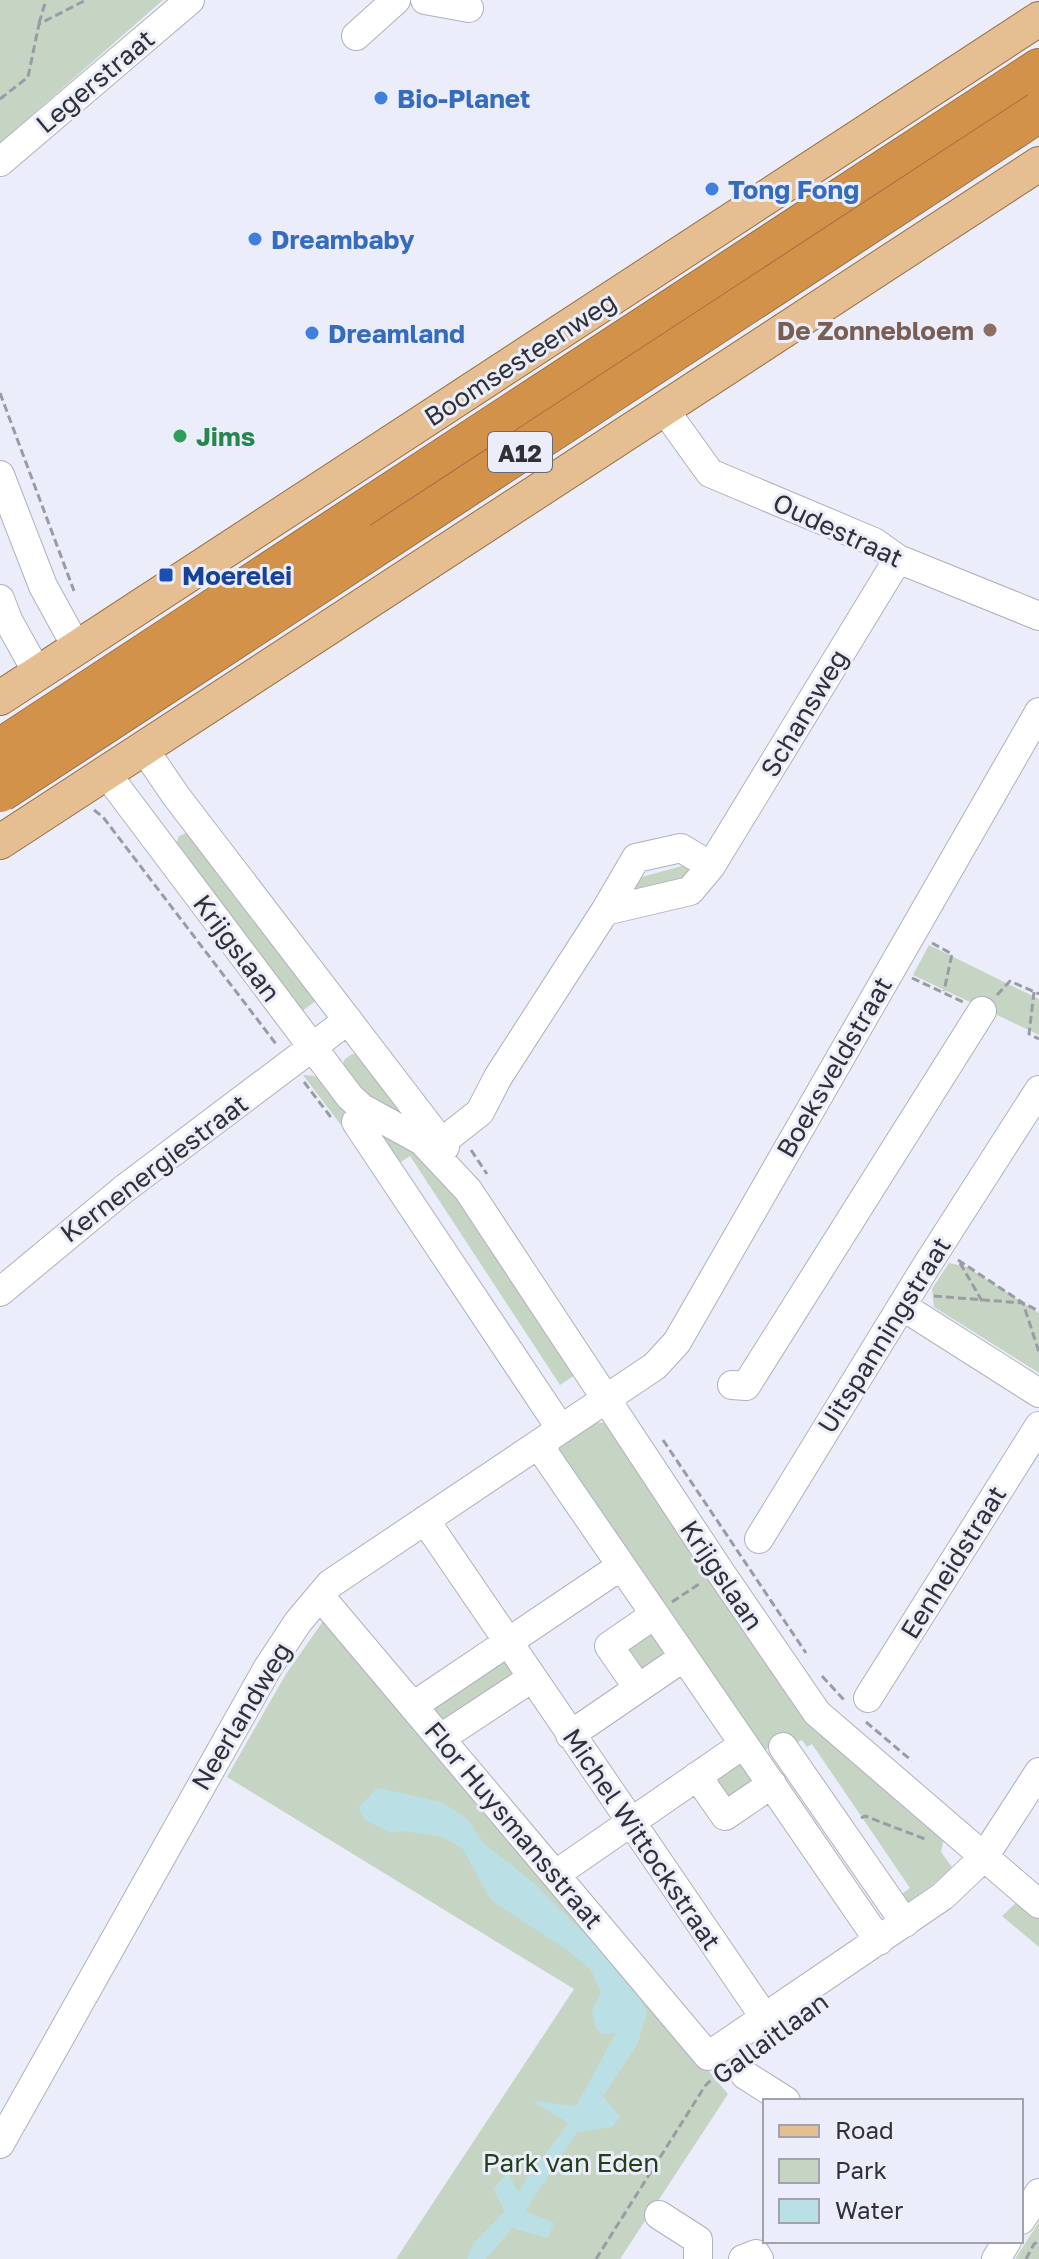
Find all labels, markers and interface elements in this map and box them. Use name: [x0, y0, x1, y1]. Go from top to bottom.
street label: Legerstraat: [30, 23, 160, 139]
place label: Bio-Planet: [397, 83, 530, 114]
marker: Bio-Planet: [372, 89, 390, 107]
place label: Tong Fong: [728, 174, 859, 205]
marker: Tong Fong: [703, 180, 721, 198]
place label: Dreambaby: [271, 224, 415, 255]
marker: Dreambaby: [246, 230, 264, 248]
street label: Boomsesteenweg: [418, 285, 622, 433]
place label: De Zonnebloem: [777, 315, 974, 346]
place label: Dreamland: [328, 318, 465, 349]
marker: De Zonnebloem: [981, 321, 999, 339]
marker: Dreamland: [303, 324, 321, 342]
place label: Jims: [196, 421, 255, 452]
marker: Jims: [171, 427, 189, 445]
road number: A12: [488, 432, 552, 472]
street label: Oudestraat: [768, 486, 908, 574]
place label: Moerelei: [182, 560, 292, 591]
marker: Moerelei: [157, 566, 175, 584]
street label: Schansweg: [754, 644, 854, 782]
street label: Krijgslaan: [187, 889, 287, 1007]
street label: Boeksveldstraat: [770, 971, 898, 1163]
street label: Kernenergiestraat: [54, 1088, 254, 1248]
street label: Uitspanningstraat: [811, 1231, 957, 1439]
street label: Eenheidstraat: [894, 1480, 1012, 1644]
street label: Krijgslaan: [674, 1514, 770, 1636]
street label: Neerlandweg: [185, 1636, 297, 1796]
street label: Flor Huysmansstraat: [418, 1715, 610, 1935]
street label: Michel Wittockstraat: [556, 1723, 728, 1955]
street label: Gallaitlaan: [706, 1986, 834, 2090]
legend: [763, 2099, 1023, 2243]
text: Road: [835, 2115, 894, 2144]
park label: Park van Eden: [483, 2147, 659, 2178]
text: Park: [835, 2155, 887, 2184]
text: Water: [835, 2195, 903, 2224]

